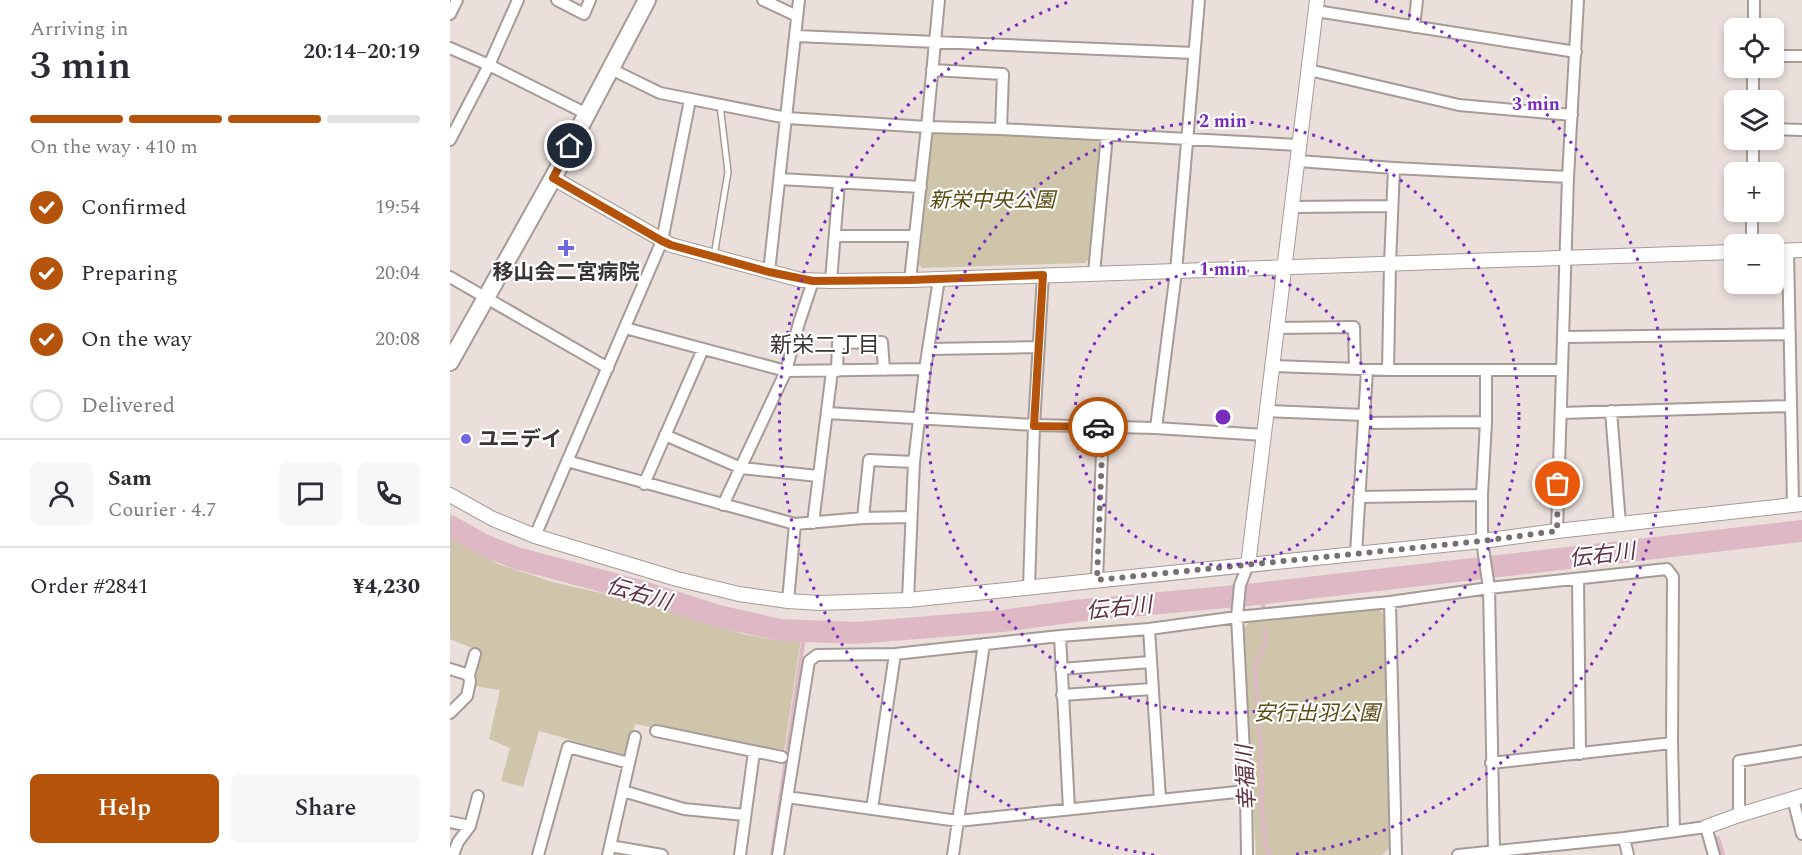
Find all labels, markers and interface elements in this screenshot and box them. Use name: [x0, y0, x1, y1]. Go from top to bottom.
text: Arriving in: [30, 14, 128, 44]
map controls: [1724, 18, 1784, 294]
button: locate: [1724, 18, 1784, 78]
text: 20:14–20:19: [303, 35, 420, 68]
text: 3 min: [30, 37, 131, 96]
button: layers: [1724, 90, 1784, 150]
text: 3 min: [1512, 91, 1560, 118]
text: 2 min: [1199, 108, 1247, 135]
pin: [544, 120, 595, 171]
icon: home: [553, 129, 586, 162]
text: On the way · 410 m: [30, 132, 198, 162]
button: +: [1724, 162, 1784, 222]
park label: 新栄中央公園: [929, 185, 1058, 217]
icon: check: [30, 191, 63, 224]
text: Confirmed: [81, 191, 187, 224]
text: 19:54: [375, 192, 420, 222]
button: −: [1724, 234, 1784, 294]
marker: 移山会二宮病院: [557, 239, 575, 257]
text: 1 min: [1199, 256, 1247, 283]
icon: check: [30, 257, 63, 290]
text: Preparing: [81, 257, 178, 290]
place label: 移山会二宮病院: [493, 257, 640, 289]
text: 20:04: [375, 258, 420, 288]
icon: check: [30, 323, 63, 356]
text: On the way: [81, 323, 192, 356]
text: 20:08: [375, 324, 420, 354]
district label: 新栄二丁目: [770, 329, 880, 362]
text: Delivered: [81, 389, 175, 422]
courier: [1068, 397, 1128, 457]
centre of rings: [1213, 407, 1233, 427]
icon: car: [1082, 411, 1115, 444]
place label: ユニデイ: [478, 424, 562, 456]
marker: ユニデイ: [459, 432, 473, 446]
pin: [1532, 458, 1583, 509]
button: person: [30, 462, 93, 525]
text: Sam: [108, 462, 152, 495]
button: chat: [279, 462, 342, 525]
button: phone: [357, 462, 420, 525]
icon: bag: [1541, 467, 1574, 500]
text: Courier · 4.7: [108, 495, 216, 525]
water label: 伝右川: [1567, 535, 1639, 576]
water label: 伝右川: [602, 569, 677, 620]
text: Order #2841: [30, 570, 149, 603]
text: ¥4,230: [352, 570, 420, 603]
water label: 伝右川: [1085, 588, 1156, 628]
park label: 安行出羽公園: [1254, 698, 1383, 730]
water label: 幸福川: [1228, 742, 1265, 812]
button: Help: [30, 774, 219, 843]
button: Share: [231, 774, 420, 843]

